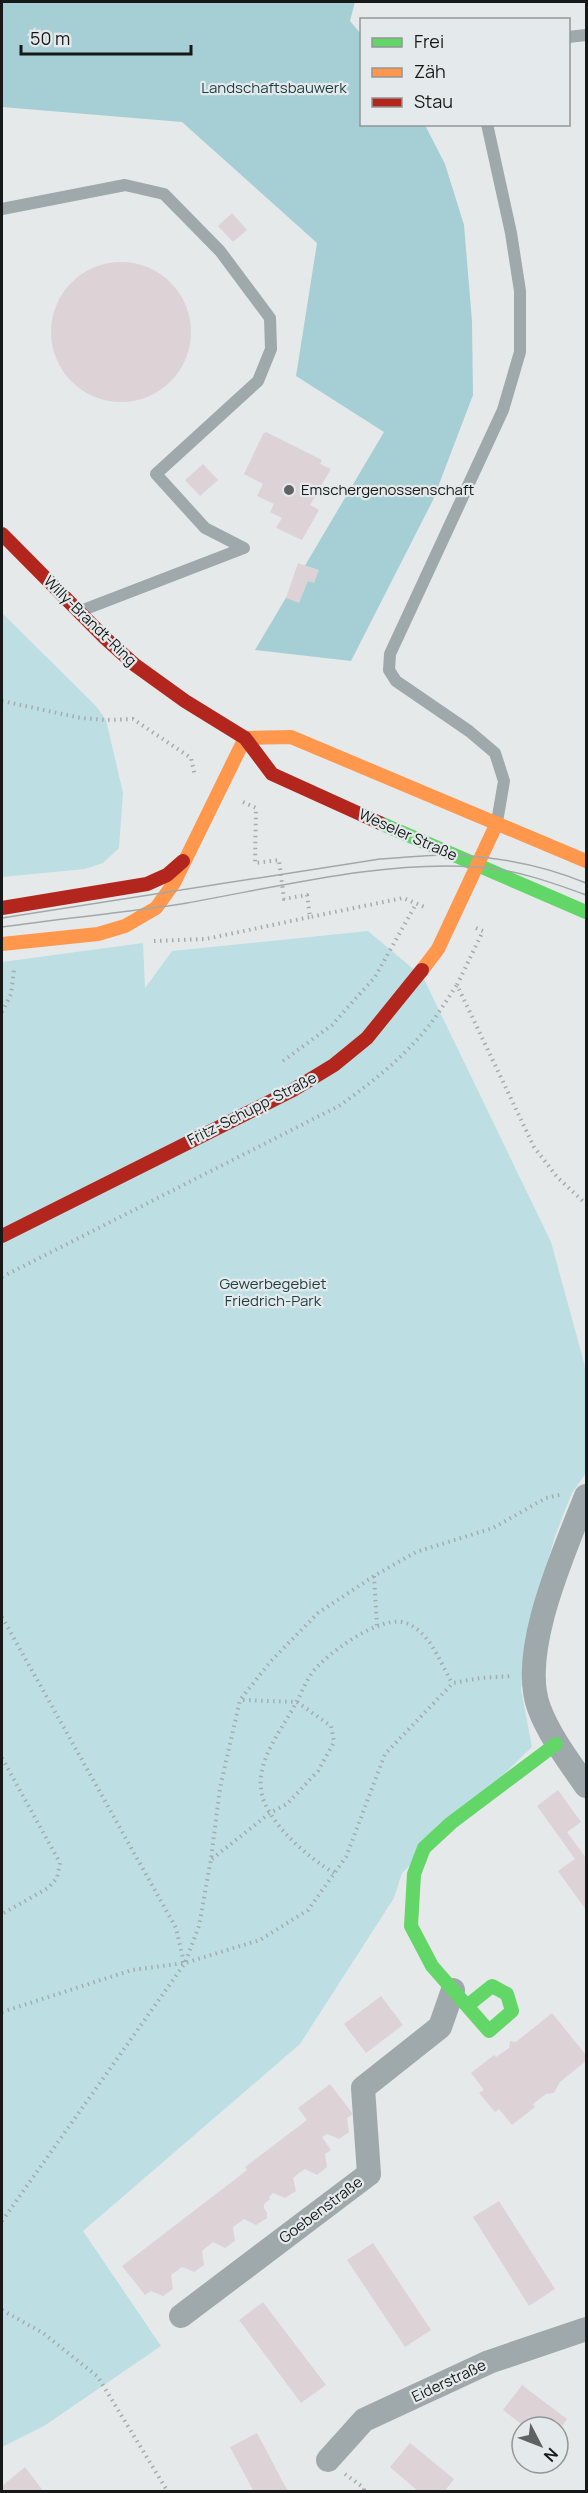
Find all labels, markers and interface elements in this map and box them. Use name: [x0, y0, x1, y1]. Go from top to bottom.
scale bar: [21, 18, 190, 56]
legend: [360, 18, 570, 126]
text: 50 m: [30, 26, 70, 50]
text: Frei: [414, 29, 444, 53]
text: Zäh: [414, 59, 446, 83]
park label: Landschaftsbauwerk: [201, 77, 347, 98]
text: Stau: [414, 89, 453, 113]
place label: Emschergenossenschaft: [301, 479, 474, 500]
marker: Emschergenossenschaft: [282, 483, 296, 497]
street label: Willy-Brandt-Ring: [39, 571, 141, 671]
street label: Weseler Straße: [356, 803, 461, 866]
street label: Fritz-Schupp-Straße: [183, 1067, 320, 1150]
park label: Gewerbegebiet Friedrich-Park: [220, 1273, 326, 1311]
street label: Goebenstraße: [275, 2171, 367, 2248]
street label: Eiderstraße: [408, 2354, 490, 2407]
north arrow: [510, 2415, 570, 2475]
text: N: [539, 2443, 563, 2467]

